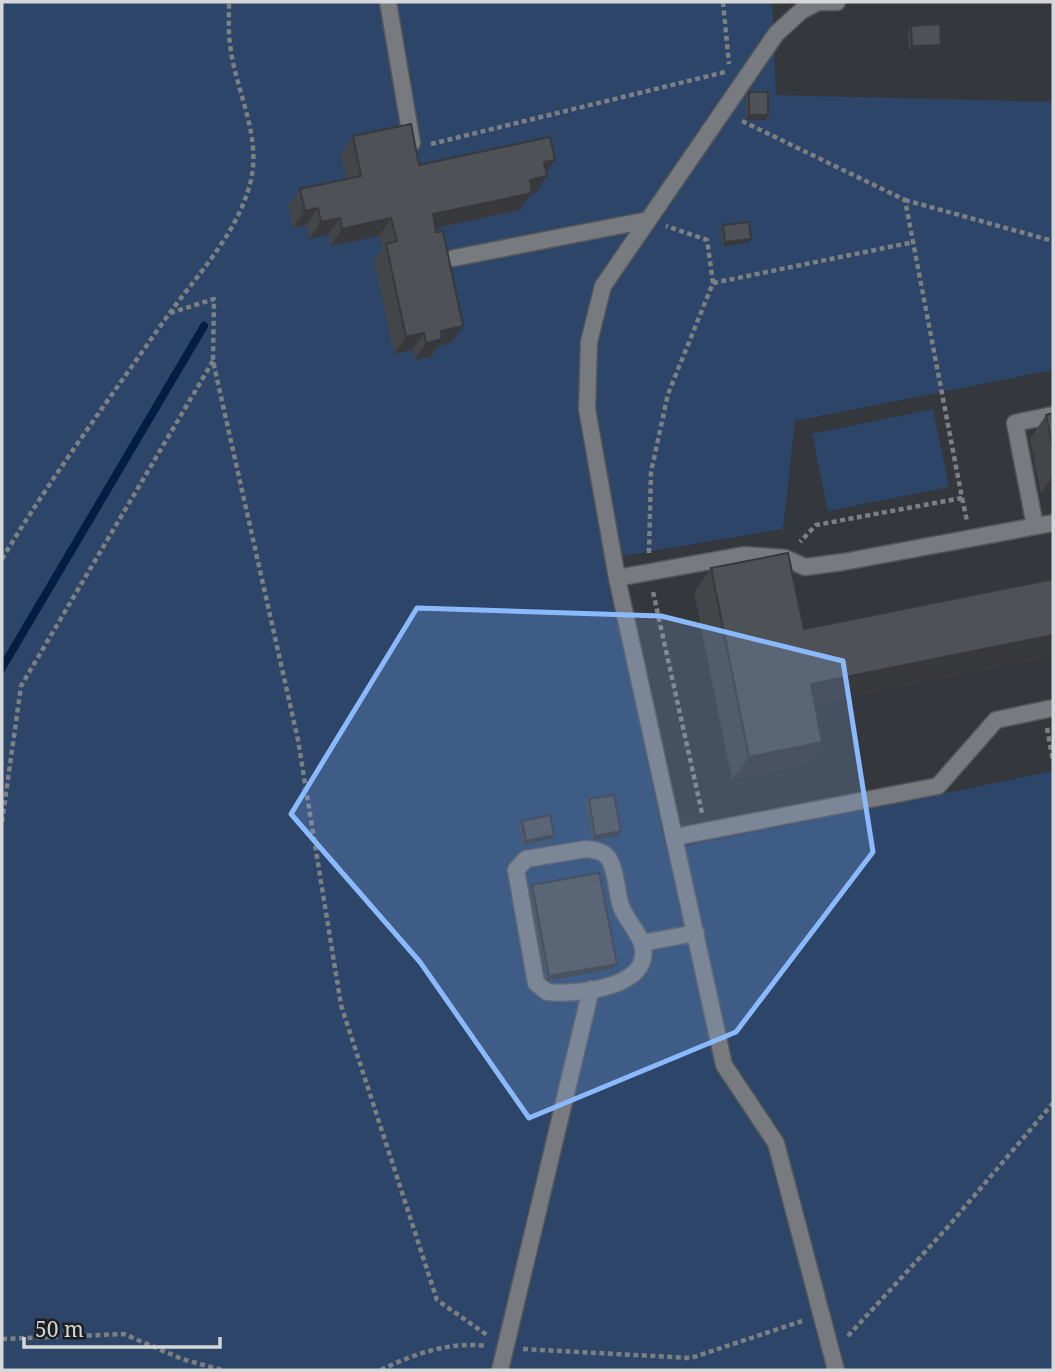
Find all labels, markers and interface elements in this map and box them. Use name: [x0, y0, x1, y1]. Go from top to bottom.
scale bar: [24, 1306, 220, 1350]
text: 50 m: [35, 1315, 84, 1343]

